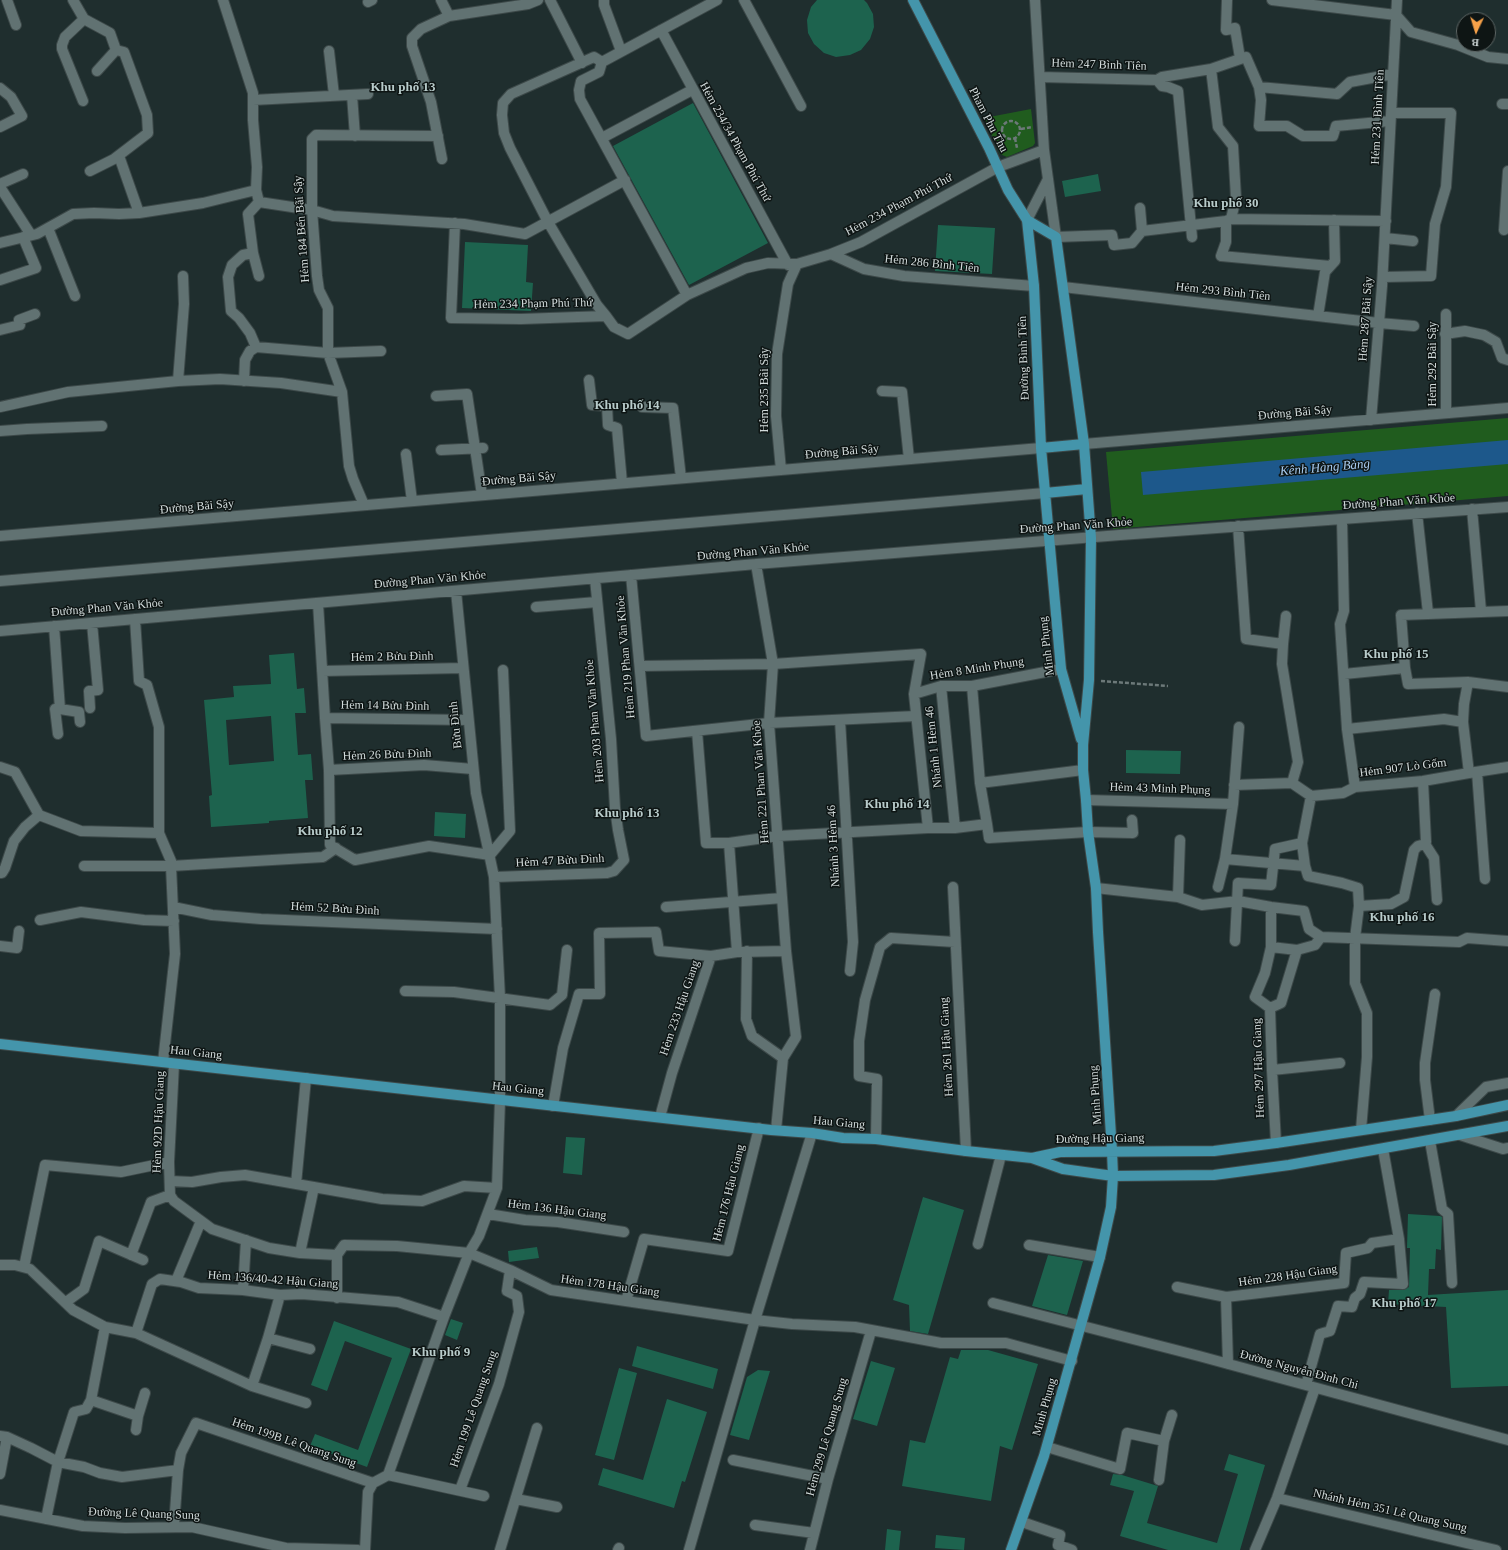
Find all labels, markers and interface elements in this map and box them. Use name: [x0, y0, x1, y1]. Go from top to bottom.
north arrow: [1456, 12, 1496, 52]
text: B: [1471, 37, 1479, 49]
street label: Hẻm 247 Bình Tiên: [1051, 56, 1147, 74]
street label: Hẻm 231 Bình Tiên: [1368, 69, 1388, 165]
district label: Khu phố 13: [370, 80, 436, 96]
street label: Hẻm 234/34 Phạm Phú Thứ: [696, 80, 774, 204]
street label: Pham Phu Thu: [965, 85, 1011, 155]
street label: Hẻm 234 Phạm Phú Thứ: [843, 171, 955, 239]
street label: Hẻm 184 Bến Bãi Sậy: [291, 175, 313, 283]
district label: Khu phố 30: [1193, 196, 1259, 212]
street label: Hẻm 286 Bình Tiên: [884, 252, 980, 276]
street label: Hẻm 287 Bãi Sậy: [1356, 276, 1376, 362]
street label: Hẻm 293 Bình Tiên: [1175, 280, 1271, 304]
street label: Hẻm 234 Phạm Phú Thứ: [473, 296, 593, 312]
street label: Đường Bình Tiên: [1015, 316, 1033, 400]
street label: Hẻm 292 Bãi Sậy: [1426, 322, 1440, 406]
street label: Hẻm 235 Bãi Sậy: [758, 348, 772, 432]
district label: Khu phố 14: [594, 398, 660, 414]
street label: Đường Bãi Sậy: [1257, 403, 1333, 423]
street label: Đường Bãi Sậy: [804, 442, 880, 462]
water label: Kênh Hàng Bàng: [1279, 456, 1371, 480]
street label: Đường Bãi Sậy: [481, 469, 557, 489]
street label: Đường Phan Văn Khỏe: [1342, 491, 1456, 513]
street label: Đường Bãi Sậy: [159, 497, 235, 517]
street label: Đường Phan Văn Khỏe: [1019, 515, 1133, 537]
street label: Đường Phan Văn Khỏe: [696, 540, 810, 564]
street label: Đường Phan Văn Khỏe: [373, 568, 487, 592]
street label: Hẻm 219 Phan Văn Khỏe: [613, 595, 639, 719]
street label: Đường Phan Văn Khỏe: [50, 596, 164, 620]
street label: Minh Phụng: [1036, 616, 1058, 676]
district label: Khu phố 15: [1363, 647, 1429, 663]
street label: Hẻm 2 Bửu Đình: [350, 649, 434, 665]
street label: Hẻm 8 Minh Phụng: [929, 654, 1025, 684]
street label: Hẻm 203 Phan Văn Khỏe: [582, 659, 608, 783]
street label: Hẻm 14 Bửu Đình: [340, 698, 430, 714]
street label: Bửu Đình: [446, 701, 466, 749]
street label: Nhánh 1 Hẻm 46: [923, 705, 945, 789]
street label: Hẻm 221 Phan Văn Khỏe: [750, 720, 772, 844]
street label: Hẻm 26 Bửu Đình: [342, 746, 432, 764]
street label: Hẻm 907 Lò Gốm: [1359, 756, 1447, 780]
street label: Hẻm 43 Minh Phụng: [1109, 780, 1211, 798]
district label: Khu phố 14: [864, 797, 930, 813]
street label: Nhánh 3 Hẻm 46: [825, 805, 843, 887]
district label: Khu phố 13: [594, 806, 660, 822]
district label: Khu phố 12: [297, 824, 363, 840]
street label: Hẻm 47 Bửu Đình: [515, 851, 605, 871]
street label: Hẻm 52 Bửu Đình: [290, 899, 380, 919]
district label: Khu phố 16: [1369, 910, 1435, 926]
street label: Hẻm 233 Hậu Giang: [657, 959, 703, 1057]
street label: Hẻm 261 Hậu Giang: [937, 997, 957, 1097]
street label: Hẻm 297 Hậu Giang: [1250, 1018, 1268, 1118]
street label: Hau Giang: [169, 1043, 223, 1063]
street label: Minh Phụng: [1087, 1065, 1105, 1125]
street label: Hẻm 92D Hậu Giang: [150, 1071, 168, 1173]
street label: Hau Giang: [491, 1079, 545, 1099]
street label: Hau Giang: [812, 1114, 866, 1132]
street label: Đường Hậu Giang: [1055, 1131, 1145, 1147]
street label: Hẻm 176 Hậu Giang: [710, 1143, 748, 1243]
street label: Hẻm 136 Hậu Giang: [507, 1197, 607, 1223]
street label: Hẻm 228 Hậu Giang: [1238, 1262, 1338, 1290]
street label: Hẻm 136/40-42 Hậu Giang: [207, 1268, 339, 1292]
street label: Hẻm 178 Hậu Giang: [560, 1272, 660, 1300]
district label: Khu phố 17: [1371, 1296, 1437, 1312]
district label: Khu phố 9: [412, 1345, 470, 1361]
street label: Đường Nguyễn Đình Chi: [1238, 1347, 1360, 1393]
street label: Hẻm 199 Lê Quang Sung: [447, 1349, 501, 1469]
street label: Hẻm 299 Lê Quang Sung: [803, 1376, 851, 1498]
street label: Minh Phụng: [1030, 1376, 1060, 1438]
street label: Hẻm 199B Lê Quang Sung: [230, 1415, 358, 1471]
street label: Nhánh Hẻm 351 Lê Quang Sung: [1312, 1486, 1468, 1536]
street label: Đường Lê Quang Sung: [88, 1505, 200, 1523]

